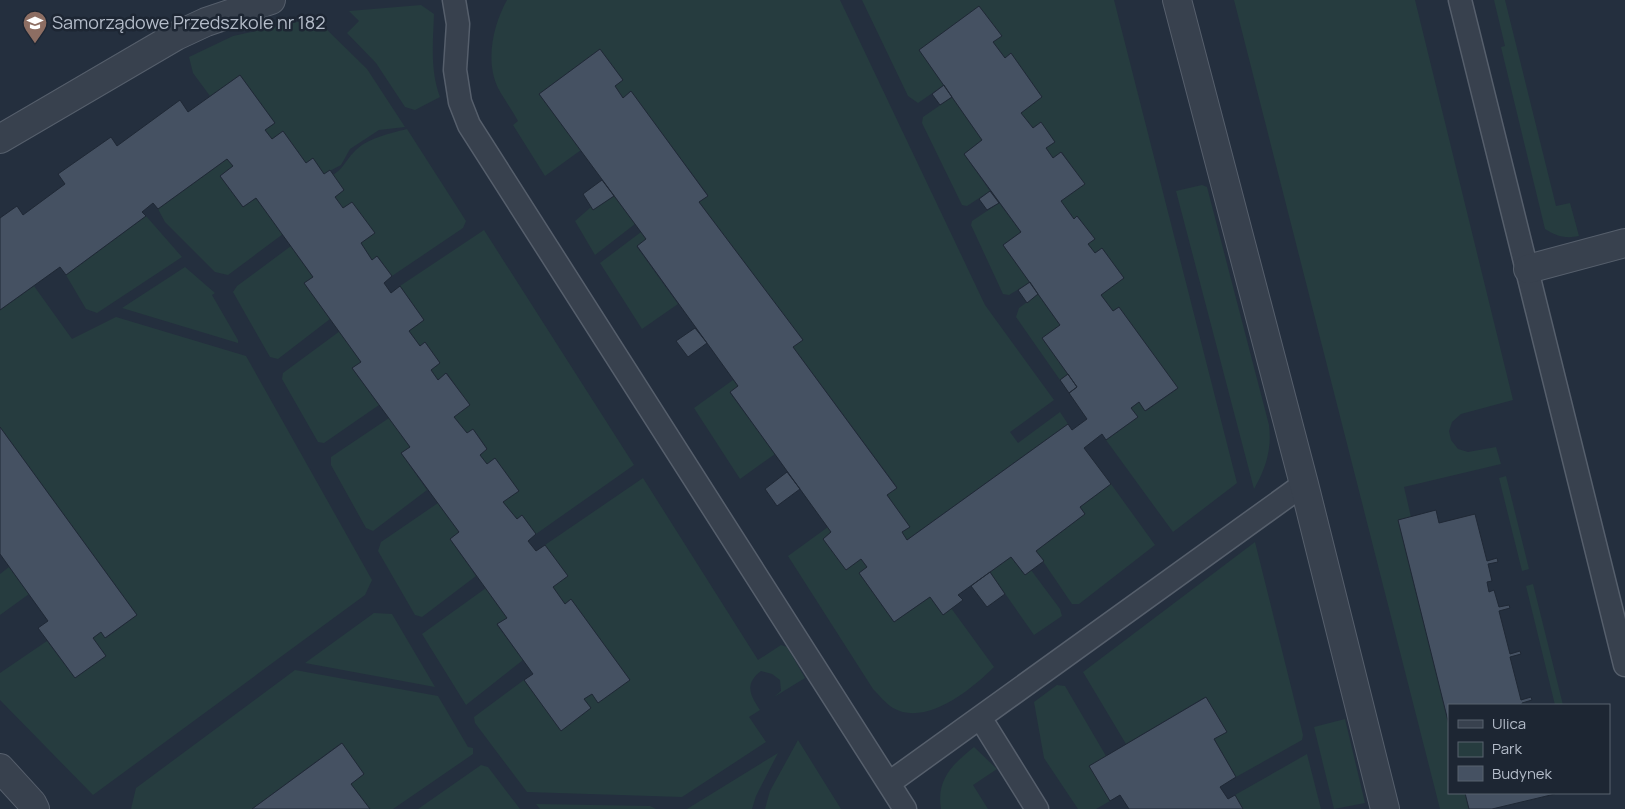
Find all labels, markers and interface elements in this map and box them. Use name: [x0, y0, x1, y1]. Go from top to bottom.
school or university icon: Samorządowe Przedszkole nr 182: [22, 10, 48, 44]
place label: Samorządowe Przedszkole nr 182: [52, 10, 326, 34]
legend: [1448, 704, 1610, 794]
text: Ulica: [1492, 713, 1526, 734]
text: Park: [1492, 738, 1522, 759]
text: Budynek: [1492, 763, 1553, 784]

